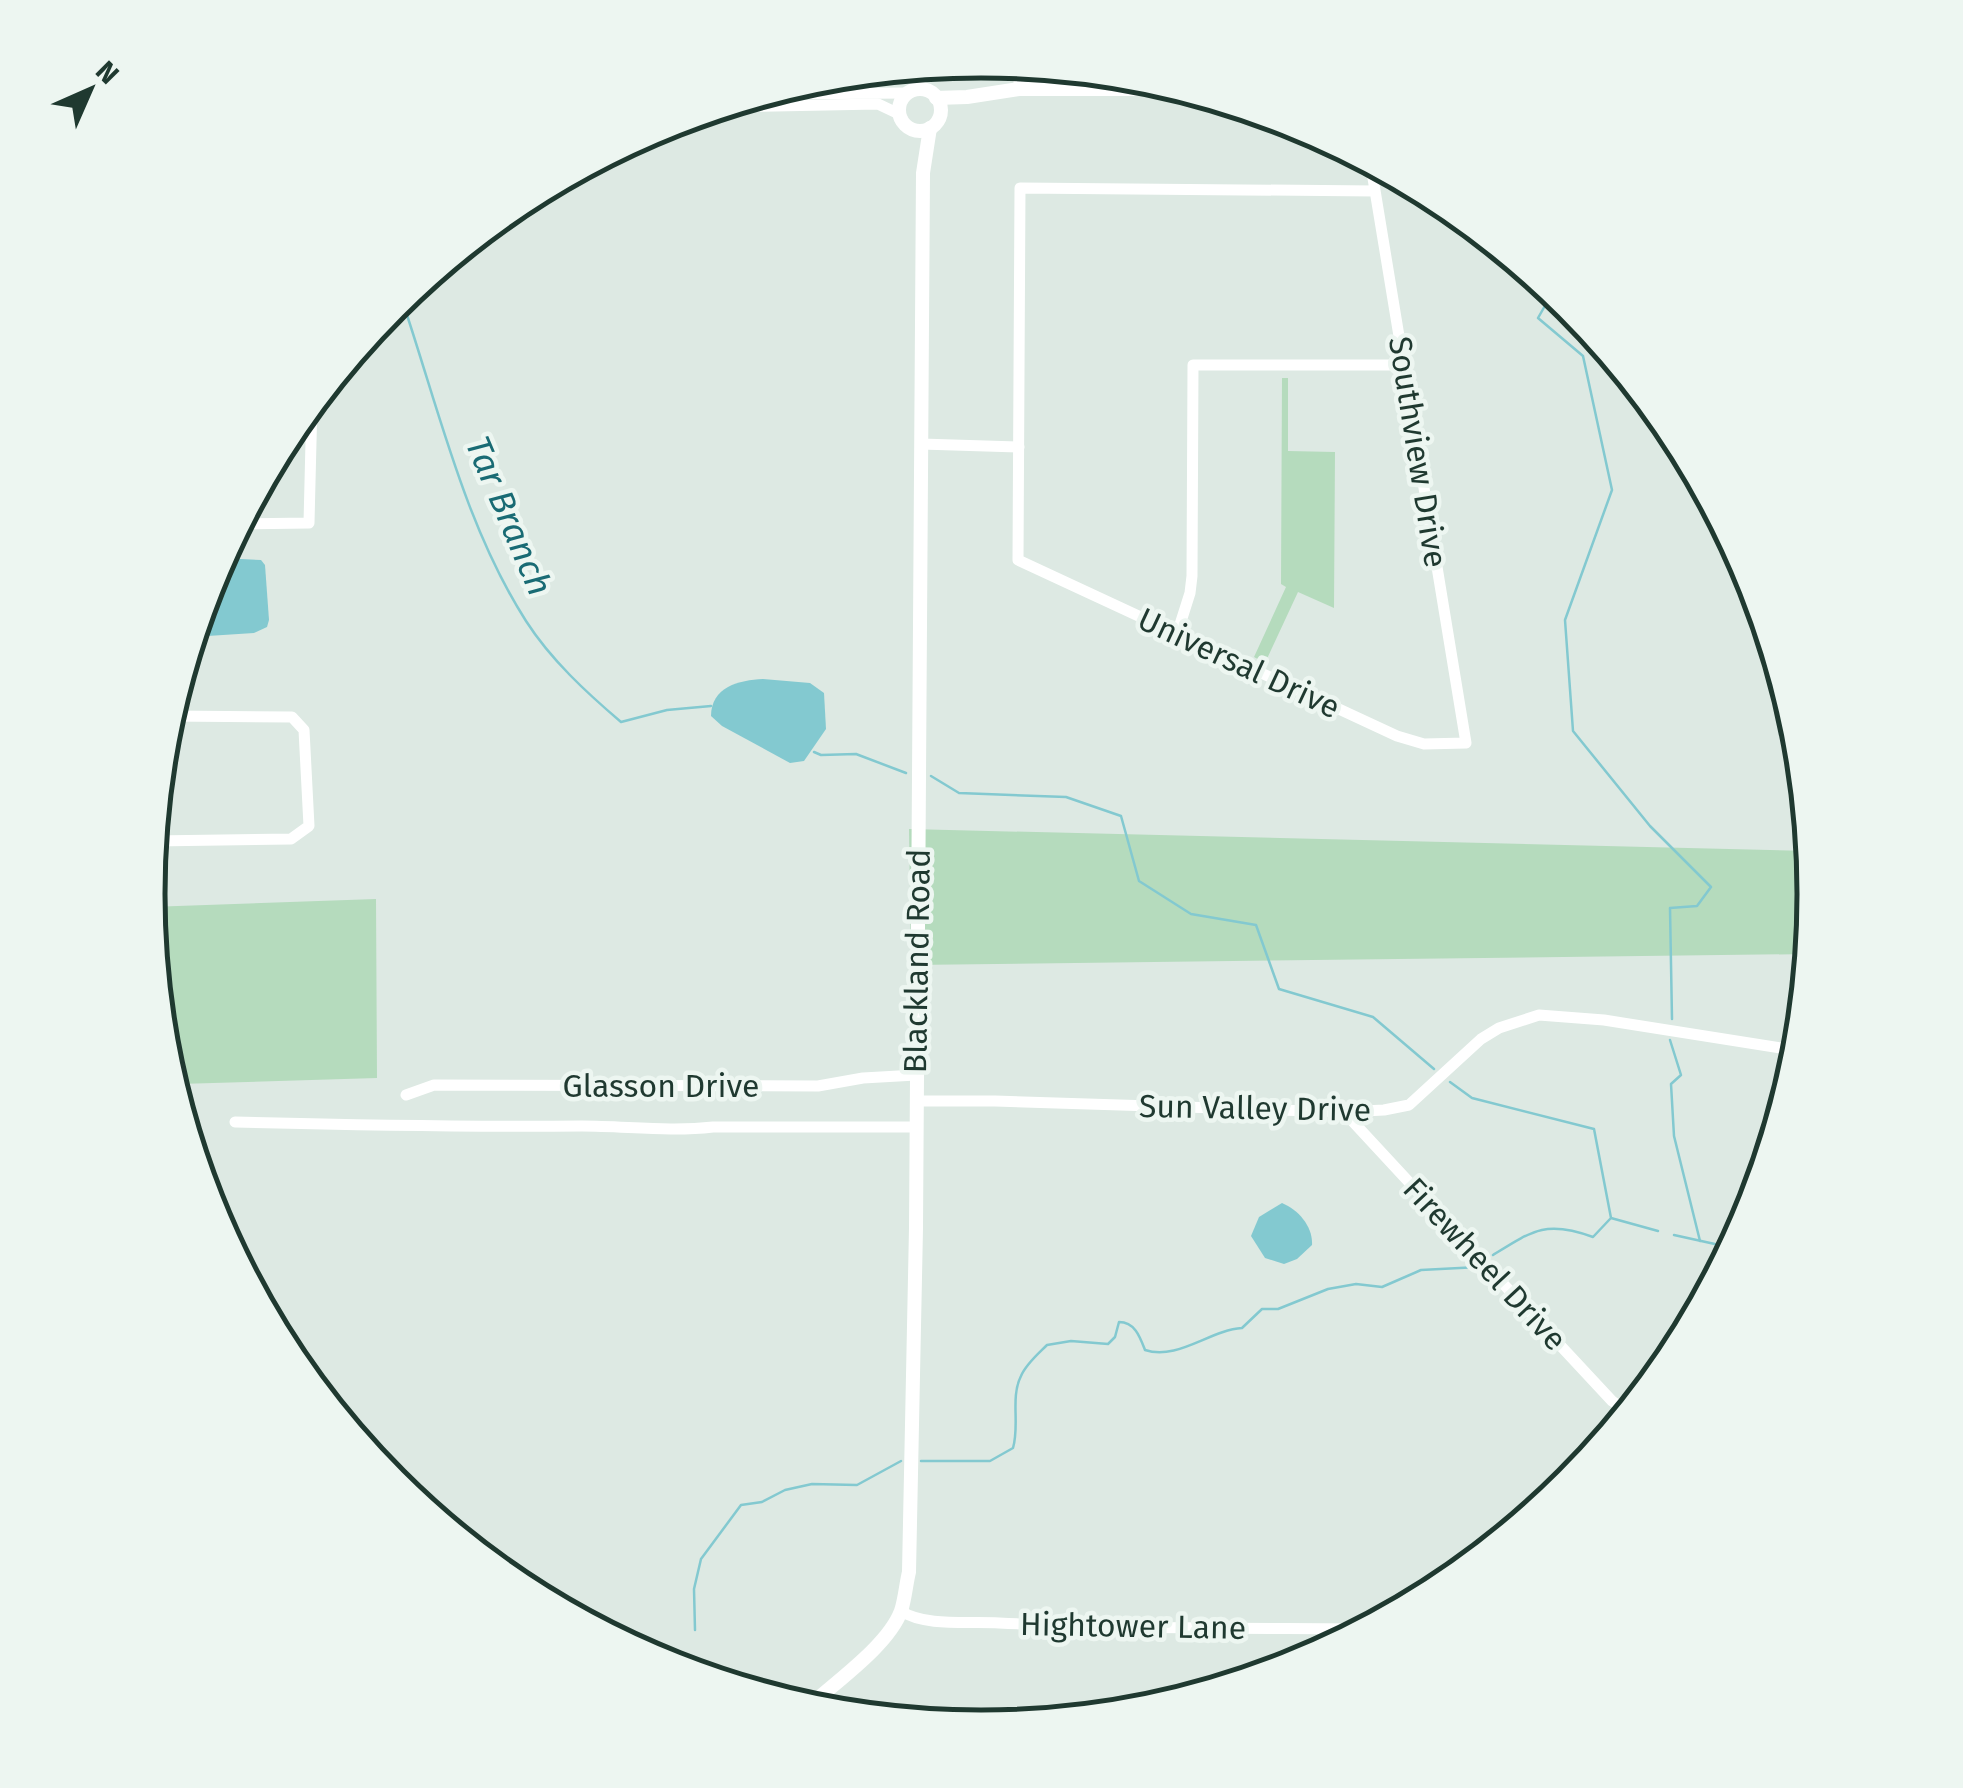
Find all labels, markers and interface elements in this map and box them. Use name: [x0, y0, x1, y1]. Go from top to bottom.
north arrow: [40, 40, 140, 140]
text: N: [89, 54, 126, 91]
street label: Southview Drive: [1381, 334, 1455, 570]
water label: Tar Branch: [457, 430, 561, 602]
street label: Universal Drive: [1132, 600, 1346, 726]
street label: Blackland Road: [896, 848, 938, 1074]
street label: Glasson Drive: [562, 1067, 760, 1105]
street label: Sun Valley Drive: [1139, 1087, 1371, 1129]
street label: Firewheel Drive: [1395, 1170, 1575, 1358]
street label: Hightower Lane: [1019, 1605, 1247, 1647]

